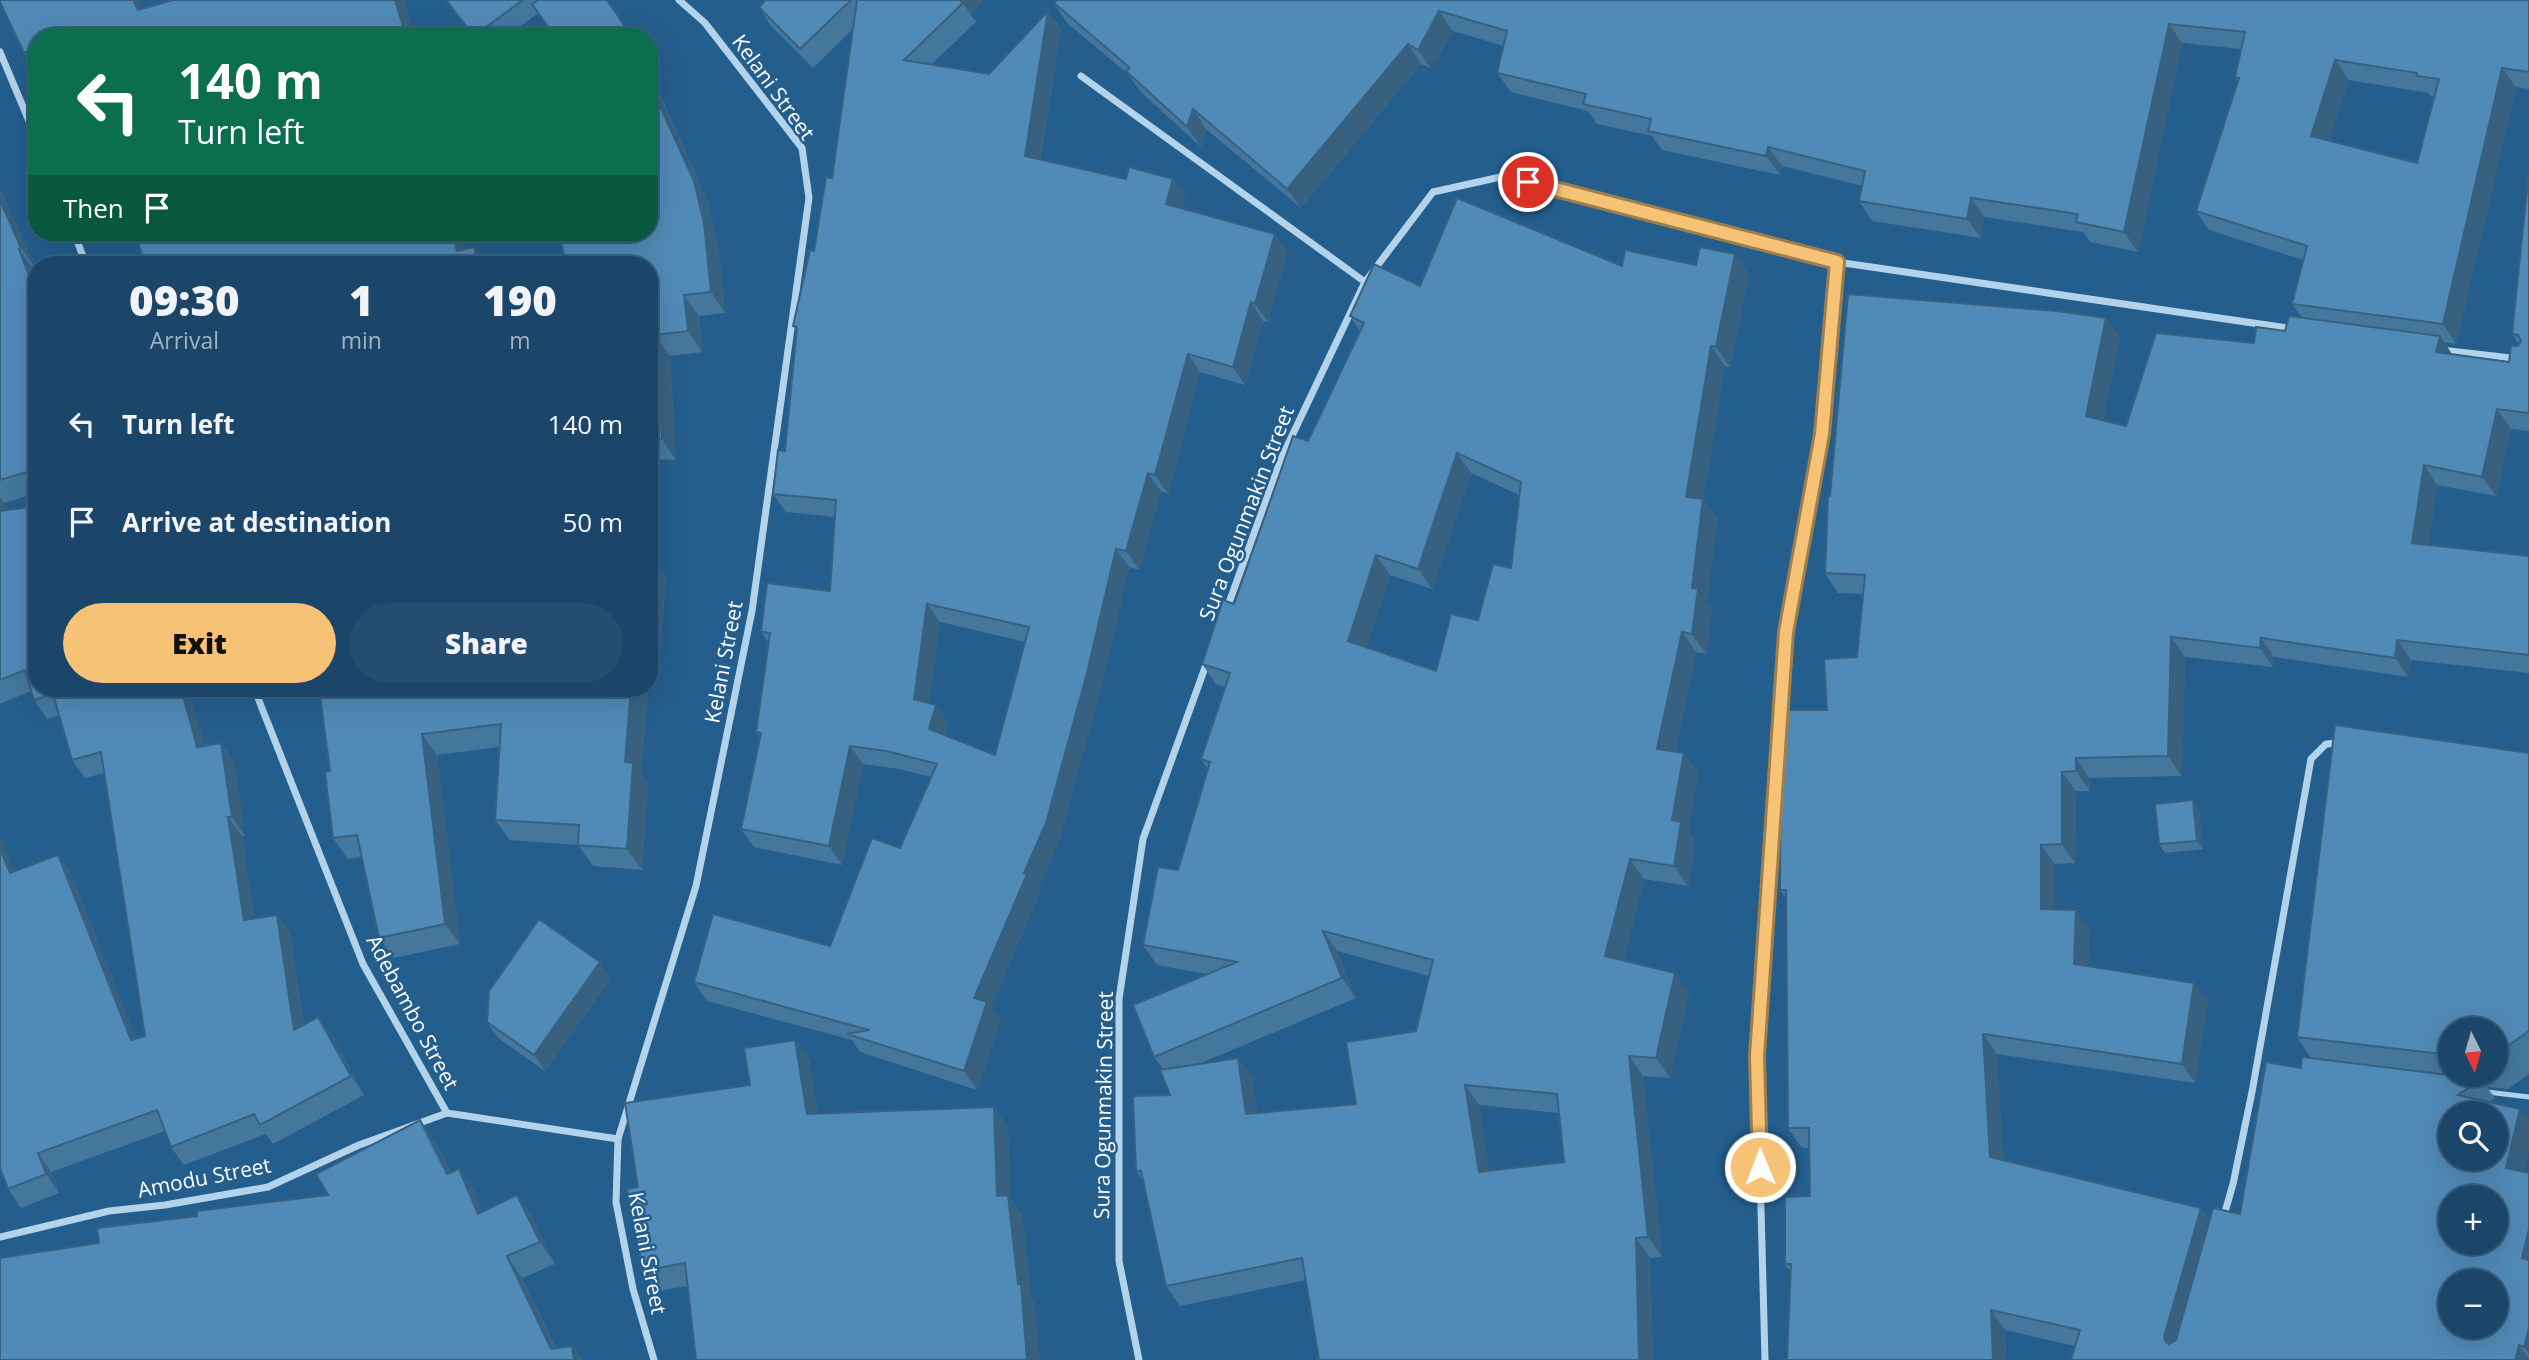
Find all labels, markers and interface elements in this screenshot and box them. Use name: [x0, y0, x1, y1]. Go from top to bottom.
street label: Kelani Street: [726, 29, 822, 145]
text: 140 m: [178, 47, 323, 113]
icon: left: [63, 56, 154, 147]
text: Turn left: [178, 110, 304, 153]
pin: [1498, 152, 1558, 212]
icon: arrive: [1509, 163, 1547, 201]
icon: arrive: [138, 189, 176, 227]
text: Then: [63, 190, 124, 226]
text: 09:30: [129, 271, 240, 328]
text: 1: [349, 271, 374, 328]
text: 190: [483, 271, 557, 328]
text: Arrival: [150, 324, 219, 356]
text: min: [341, 324, 382, 356]
text: m: [509, 324, 531, 356]
street label: Sura Ogunmakin Street: [1192, 402, 1300, 624]
icon: left: [63, 405, 101, 443]
text: Turn left: [122, 406, 234, 442]
text: 140 m: [548, 406, 623, 442]
icon: arrive: [63, 503, 101, 541]
text: Arrive at destination: [122, 504, 391, 540]
text: 50 m: [562, 504, 623, 540]
street label: Kelani Street: [697, 599, 749, 725]
button: Exit: [63, 603, 336, 683]
button: Share: [350, 603, 623, 683]
street label: Adebambo Street: [360, 930, 466, 1094]
street label: Sura Ogunmakin Street: [1087, 991, 1119, 1219]
north arrow: [2438, 1017, 2508, 1087]
map controls: [2438, 1017, 2508, 1339]
button: search: [2438, 1101, 2508, 1171]
position arrow: [1723, 1130, 1797, 1204]
street label: Amodu Street: [135, 1150, 273, 1204]
button: +: [2438, 1185, 2508, 1255]
street label: Kelani Street: [622, 1190, 674, 1316]
button: −: [2438, 1269, 2508, 1339]

